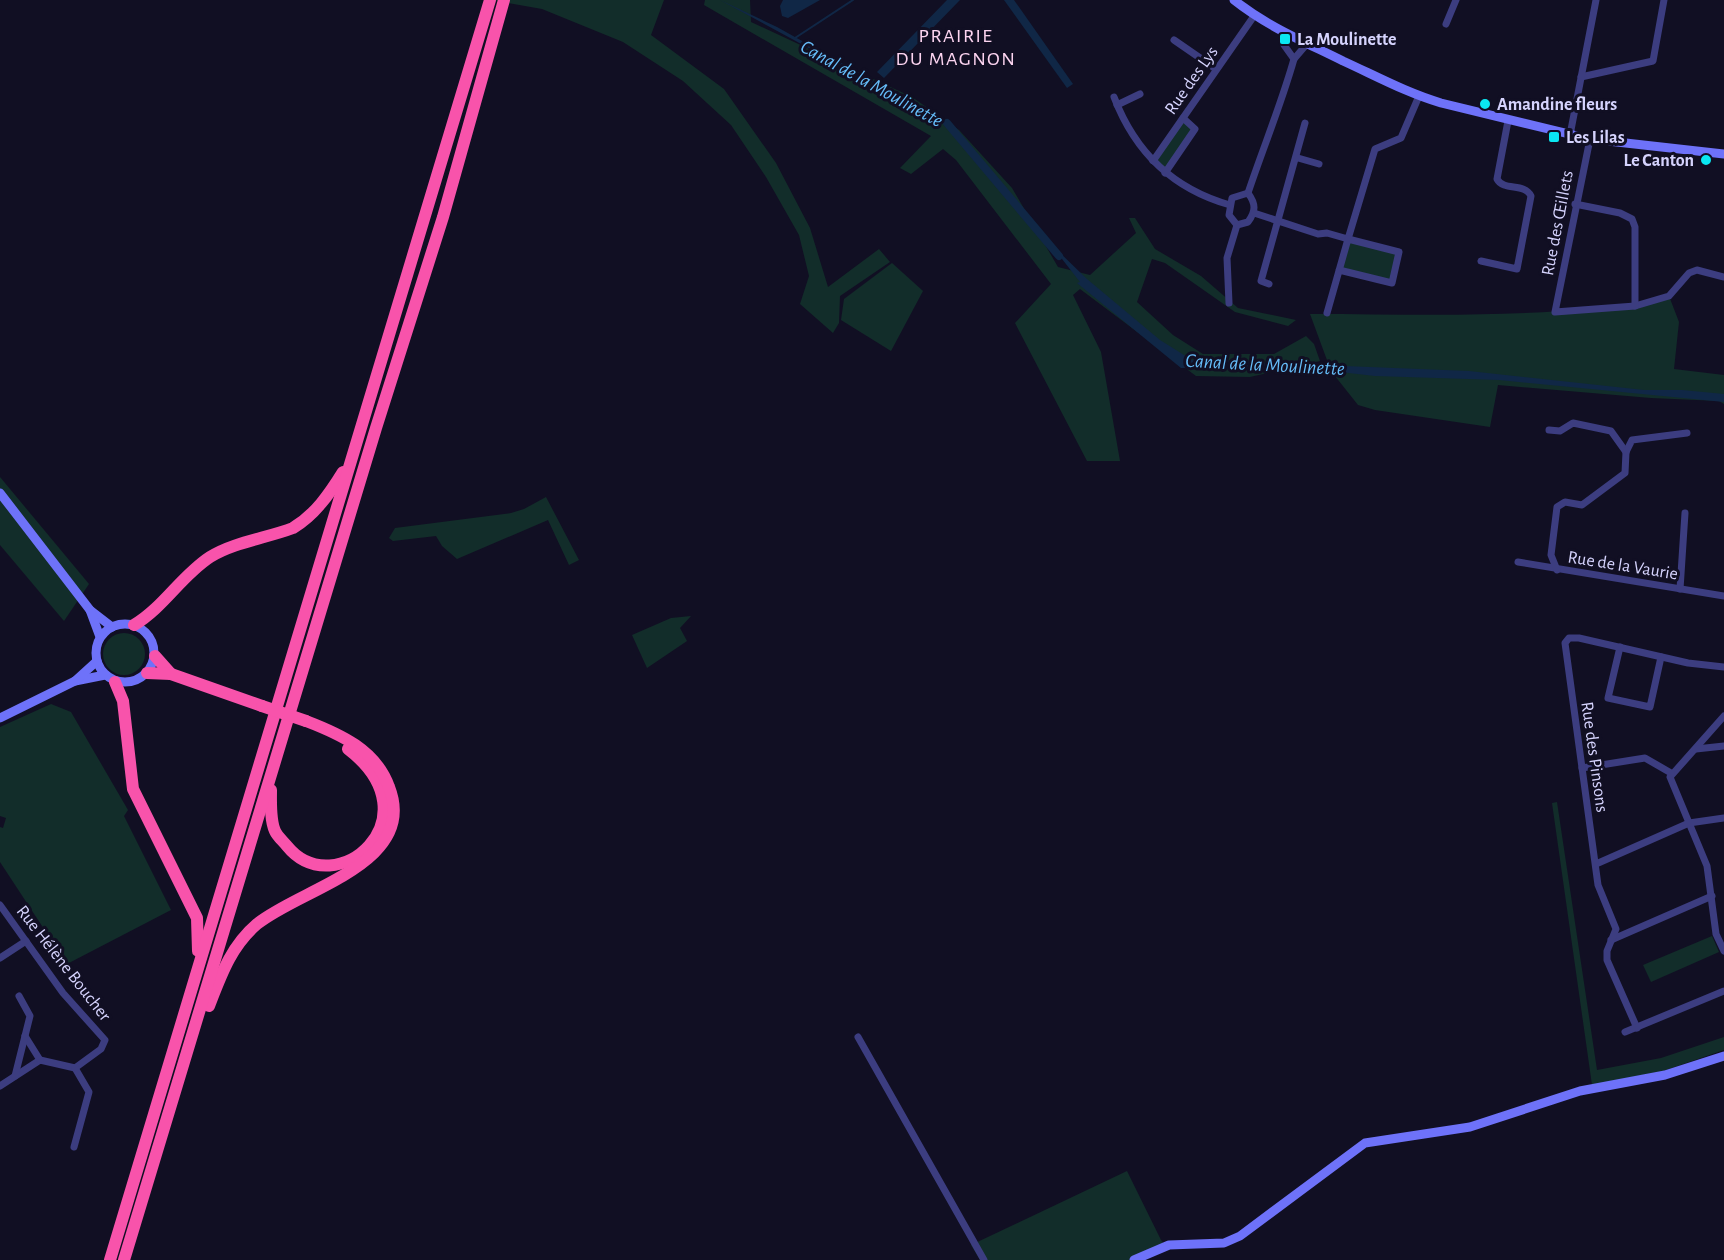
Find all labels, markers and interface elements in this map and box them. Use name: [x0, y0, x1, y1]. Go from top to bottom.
district label: PRAIRIE DU MAGNON: [896, 26, 1016, 69]
place label: La Moulinette: [1297, 31, 1397, 49]
marker: La Moulinette: [1278, 32, 1292, 46]
water label: Canal de la Moulinette: [797, 36, 946, 131]
street label: Rue des Lys: [1162, 43, 1222, 118]
place label: Amandine fleurs: [1497, 96, 1617, 114]
marker: Amandine fleurs: [1478, 97, 1492, 111]
place label: Les Lilas: [1566, 129, 1625, 147]
marker: Les Lilas: [1547, 130, 1561, 144]
place label: Le Canton: [1623, 152, 1694, 170]
marker: Le Canton: [1699, 153, 1713, 167]
street label: Rue des Œillets: [1539, 169, 1577, 277]
water label: Canal de la Moulinette: [1185, 351, 1345, 379]
street label: Rue de la Vaurie: [1566, 548, 1679, 584]
street label: Rue des Pinsons: [1577, 701, 1611, 814]
street label: Rue Hélène Boucher: [13, 902, 114, 1025]

